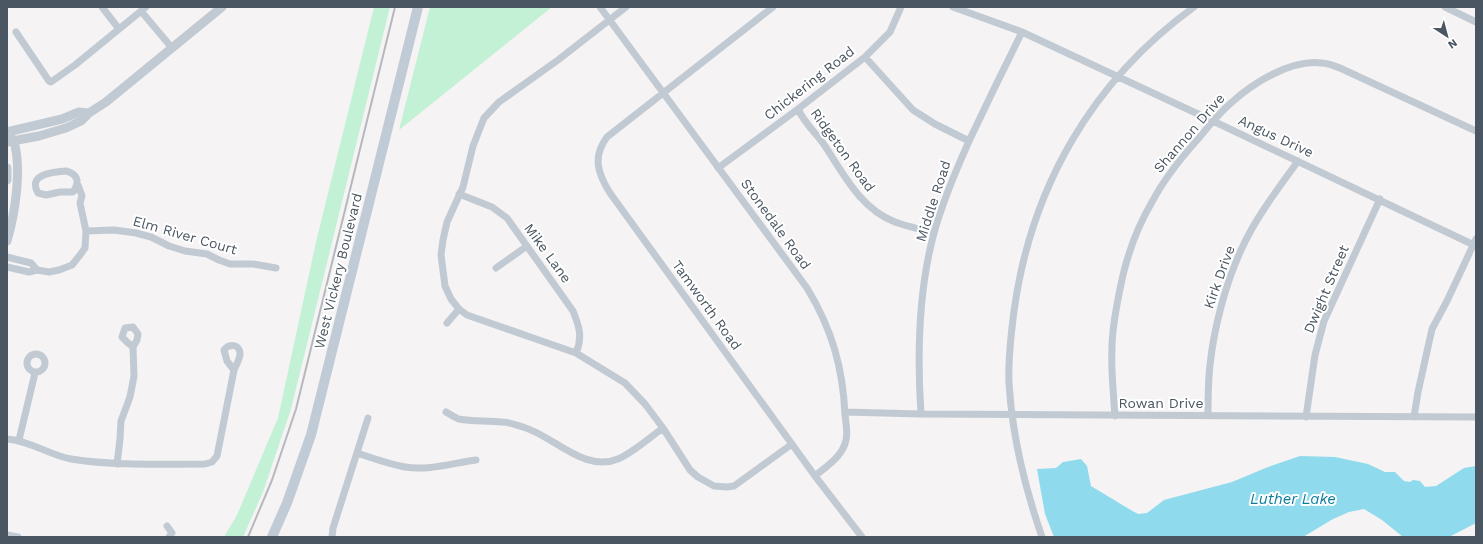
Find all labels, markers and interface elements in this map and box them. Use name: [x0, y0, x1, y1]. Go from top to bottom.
north arrow: [1427, 16, 1467, 56]
text: N: [1445, 36, 1460, 51]
street label: Chickering Road: [761, 43, 857, 123]
street label: Shannon Drive: [1150, 90, 1228, 176]
street label: Ridgeton Road: [807, 105, 879, 195]
street label: Angus Drive: [1236, 112, 1316, 160]
street label: Middle Road: [912, 158, 954, 244]
street label: Stonedale Road: [738, 176, 814, 272]
street label: West Vickery Boulevard: [311, 191, 365, 351]
street label: Elm River Court: [131, 212, 239, 258]
street label: Mike Lane: [521, 220, 575, 286]
street label: Dwight Street: [1300, 242, 1352, 335]
street label: Kirk Drive: [1200, 243, 1238, 311]
street label: Tamworth Road: [669, 257, 745, 353]
street label: Rowan Drive: [1119, 395, 1203, 411]
water label: Luther Lake: [1250, 490, 1336, 508]

